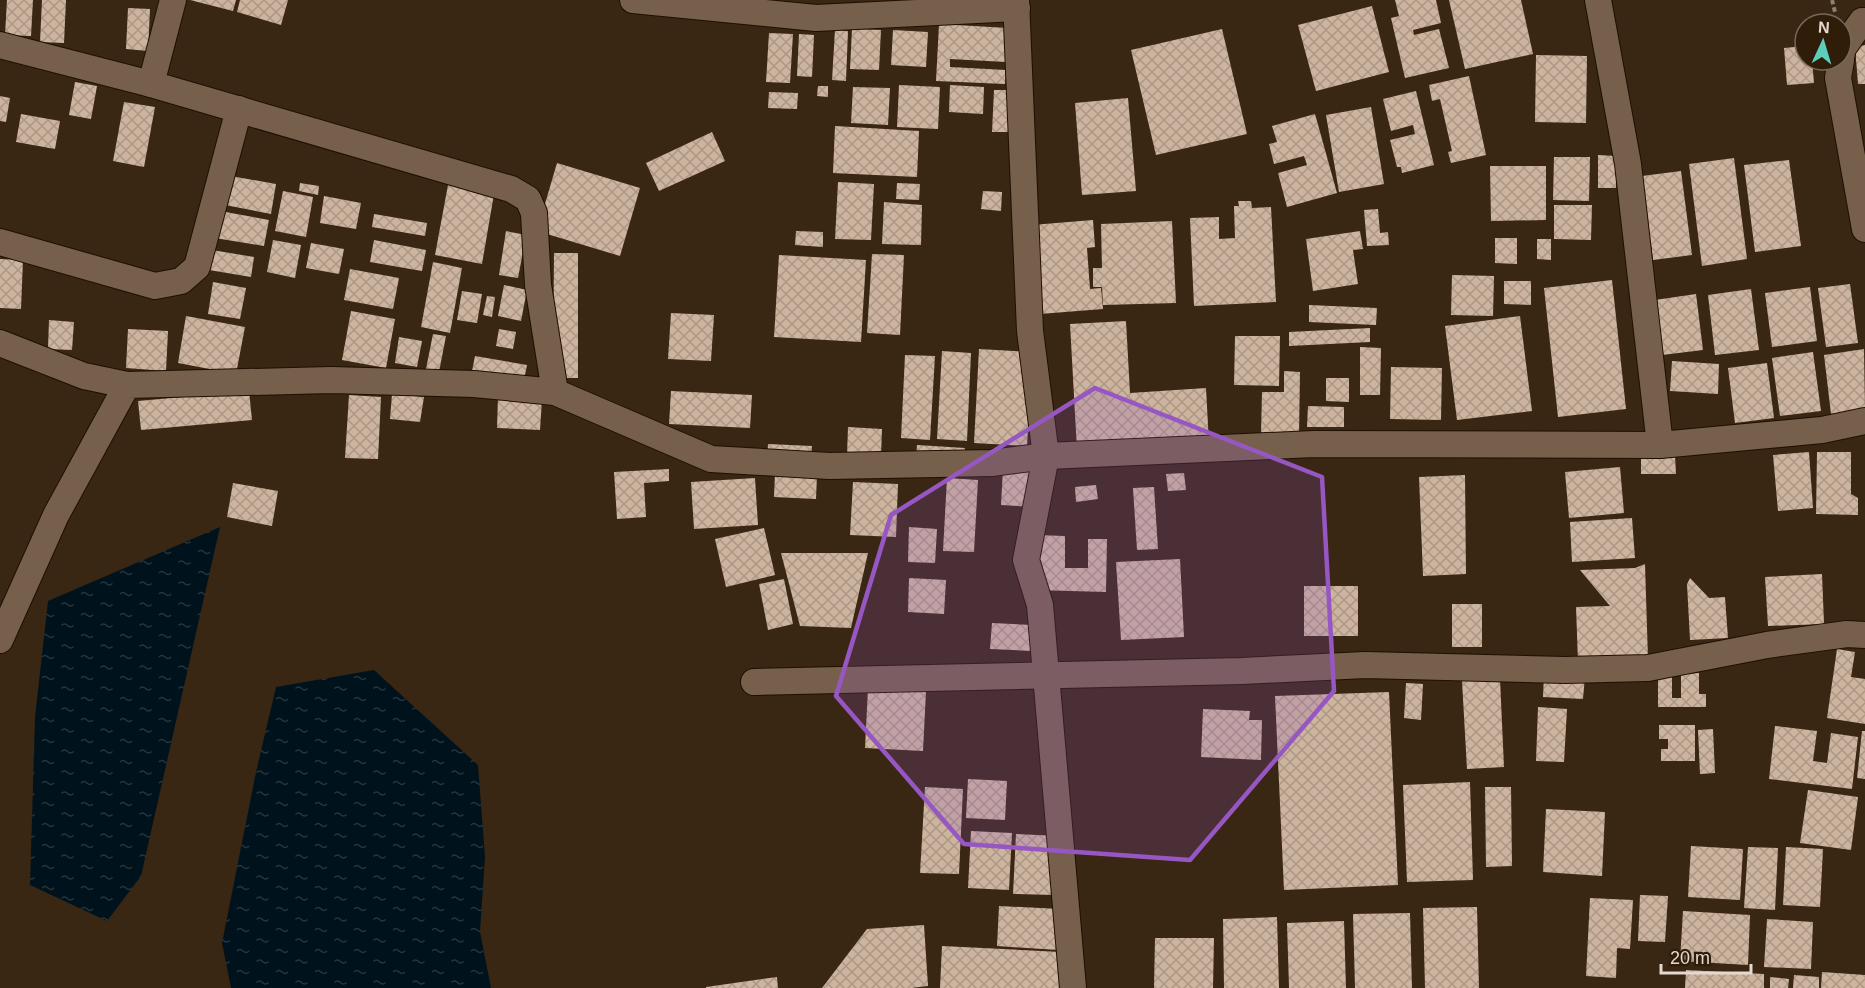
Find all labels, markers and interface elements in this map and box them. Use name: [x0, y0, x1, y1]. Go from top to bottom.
north arrow: [1793, 12, 1853, 72]
text: N: [1818, 19, 1830, 36]
scale bar: [1661, 937, 1751, 975]
text: 20 m: [1670, 948, 1710, 968]

